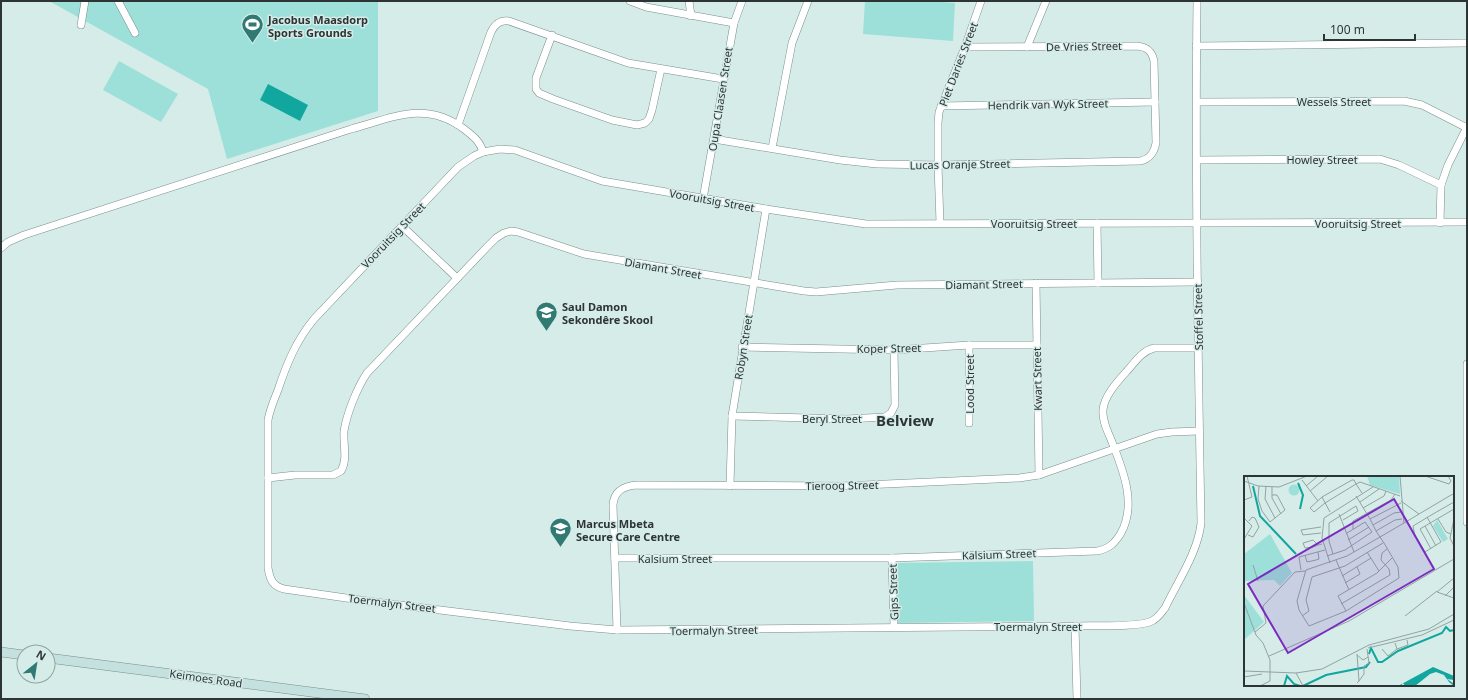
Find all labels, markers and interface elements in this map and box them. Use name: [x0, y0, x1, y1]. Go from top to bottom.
sports icon: Jacobus Maasdorp Sports Grounds: [240, 12, 266, 45]
place label: Jacobus Maasdorp Sports Grounds: [267, 12, 368, 40]
scale bar: [1324, 16, 1415, 42]
street label: Piet Daries Street: [935, 20, 981, 108]
text: 100 m: [1330, 21, 1365, 38]
street label: De Vries Street: [1046, 38, 1122, 54]
street label: Oupa Claasen Street: [704, 46, 736, 152]
street label: Wessels Street: [1297, 94, 1371, 109]
street label: Hendrik van Wyk Street: [988, 95, 1109, 113]
street label: Howley Street: [1286, 152, 1358, 167]
street label: Lucas Oranje Street: [910, 156, 1010, 172]
street label: Vooruitsig Street: [668, 185, 756, 215]
street label: Vooruitsig Street: [358, 199, 428, 271]
street label: Vooruitsig Street: [991, 216, 1077, 231]
street label: Vooruitsig Street: [1315, 216, 1401, 231]
street label: Diamant Street: [623, 254, 703, 282]
street label: Diamant Street: [945, 276, 1023, 292]
street label: Stoffel Street: [1190, 283, 1206, 351]
school or university icon: Saul Damon Sekondêre Skool: [533, 299, 559, 332]
place label: Saul Damon Sekondêre Skool: [562, 299, 653, 327]
street label: Robyn Street: [730, 313, 756, 381]
street label: Koper Street: [857, 340, 921, 356]
street label: Kwart Street: [1029, 347, 1045, 411]
street label: Lood Street: [962, 354, 977, 414]
district label: Belview: [876, 410, 934, 430]
street label: Beryl Street: [802, 411, 862, 426]
inset map: [1244, 476, 1454, 686]
street label: Tieroog Street: [805, 477, 879, 493]
school or university icon: Marcus Mbeta Secure Care Centre: [547, 516, 573, 549]
place label: Marcus Mbeta Secure Care Centre: [576, 516, 681, 544]
street label: Kalsium Street: [961, 545, 1037, 563]
street label: Kalsium Street: [638, 551, 712, 566]
street label: Gips Street: [885, 564, 901, 620]
street label: Toermalyn Street: [347, 590, 437, 616]
street label: Toermalyn Street: [994, 619, 1082, 634]
street label: Toermalyn Street: [670, 622, 758, 638]
north arrow: [16, 644, 56, 684]
text: N: [34, 646, 49, 664]
street label: Keimoes Road: [169, 665, 243, 691]

